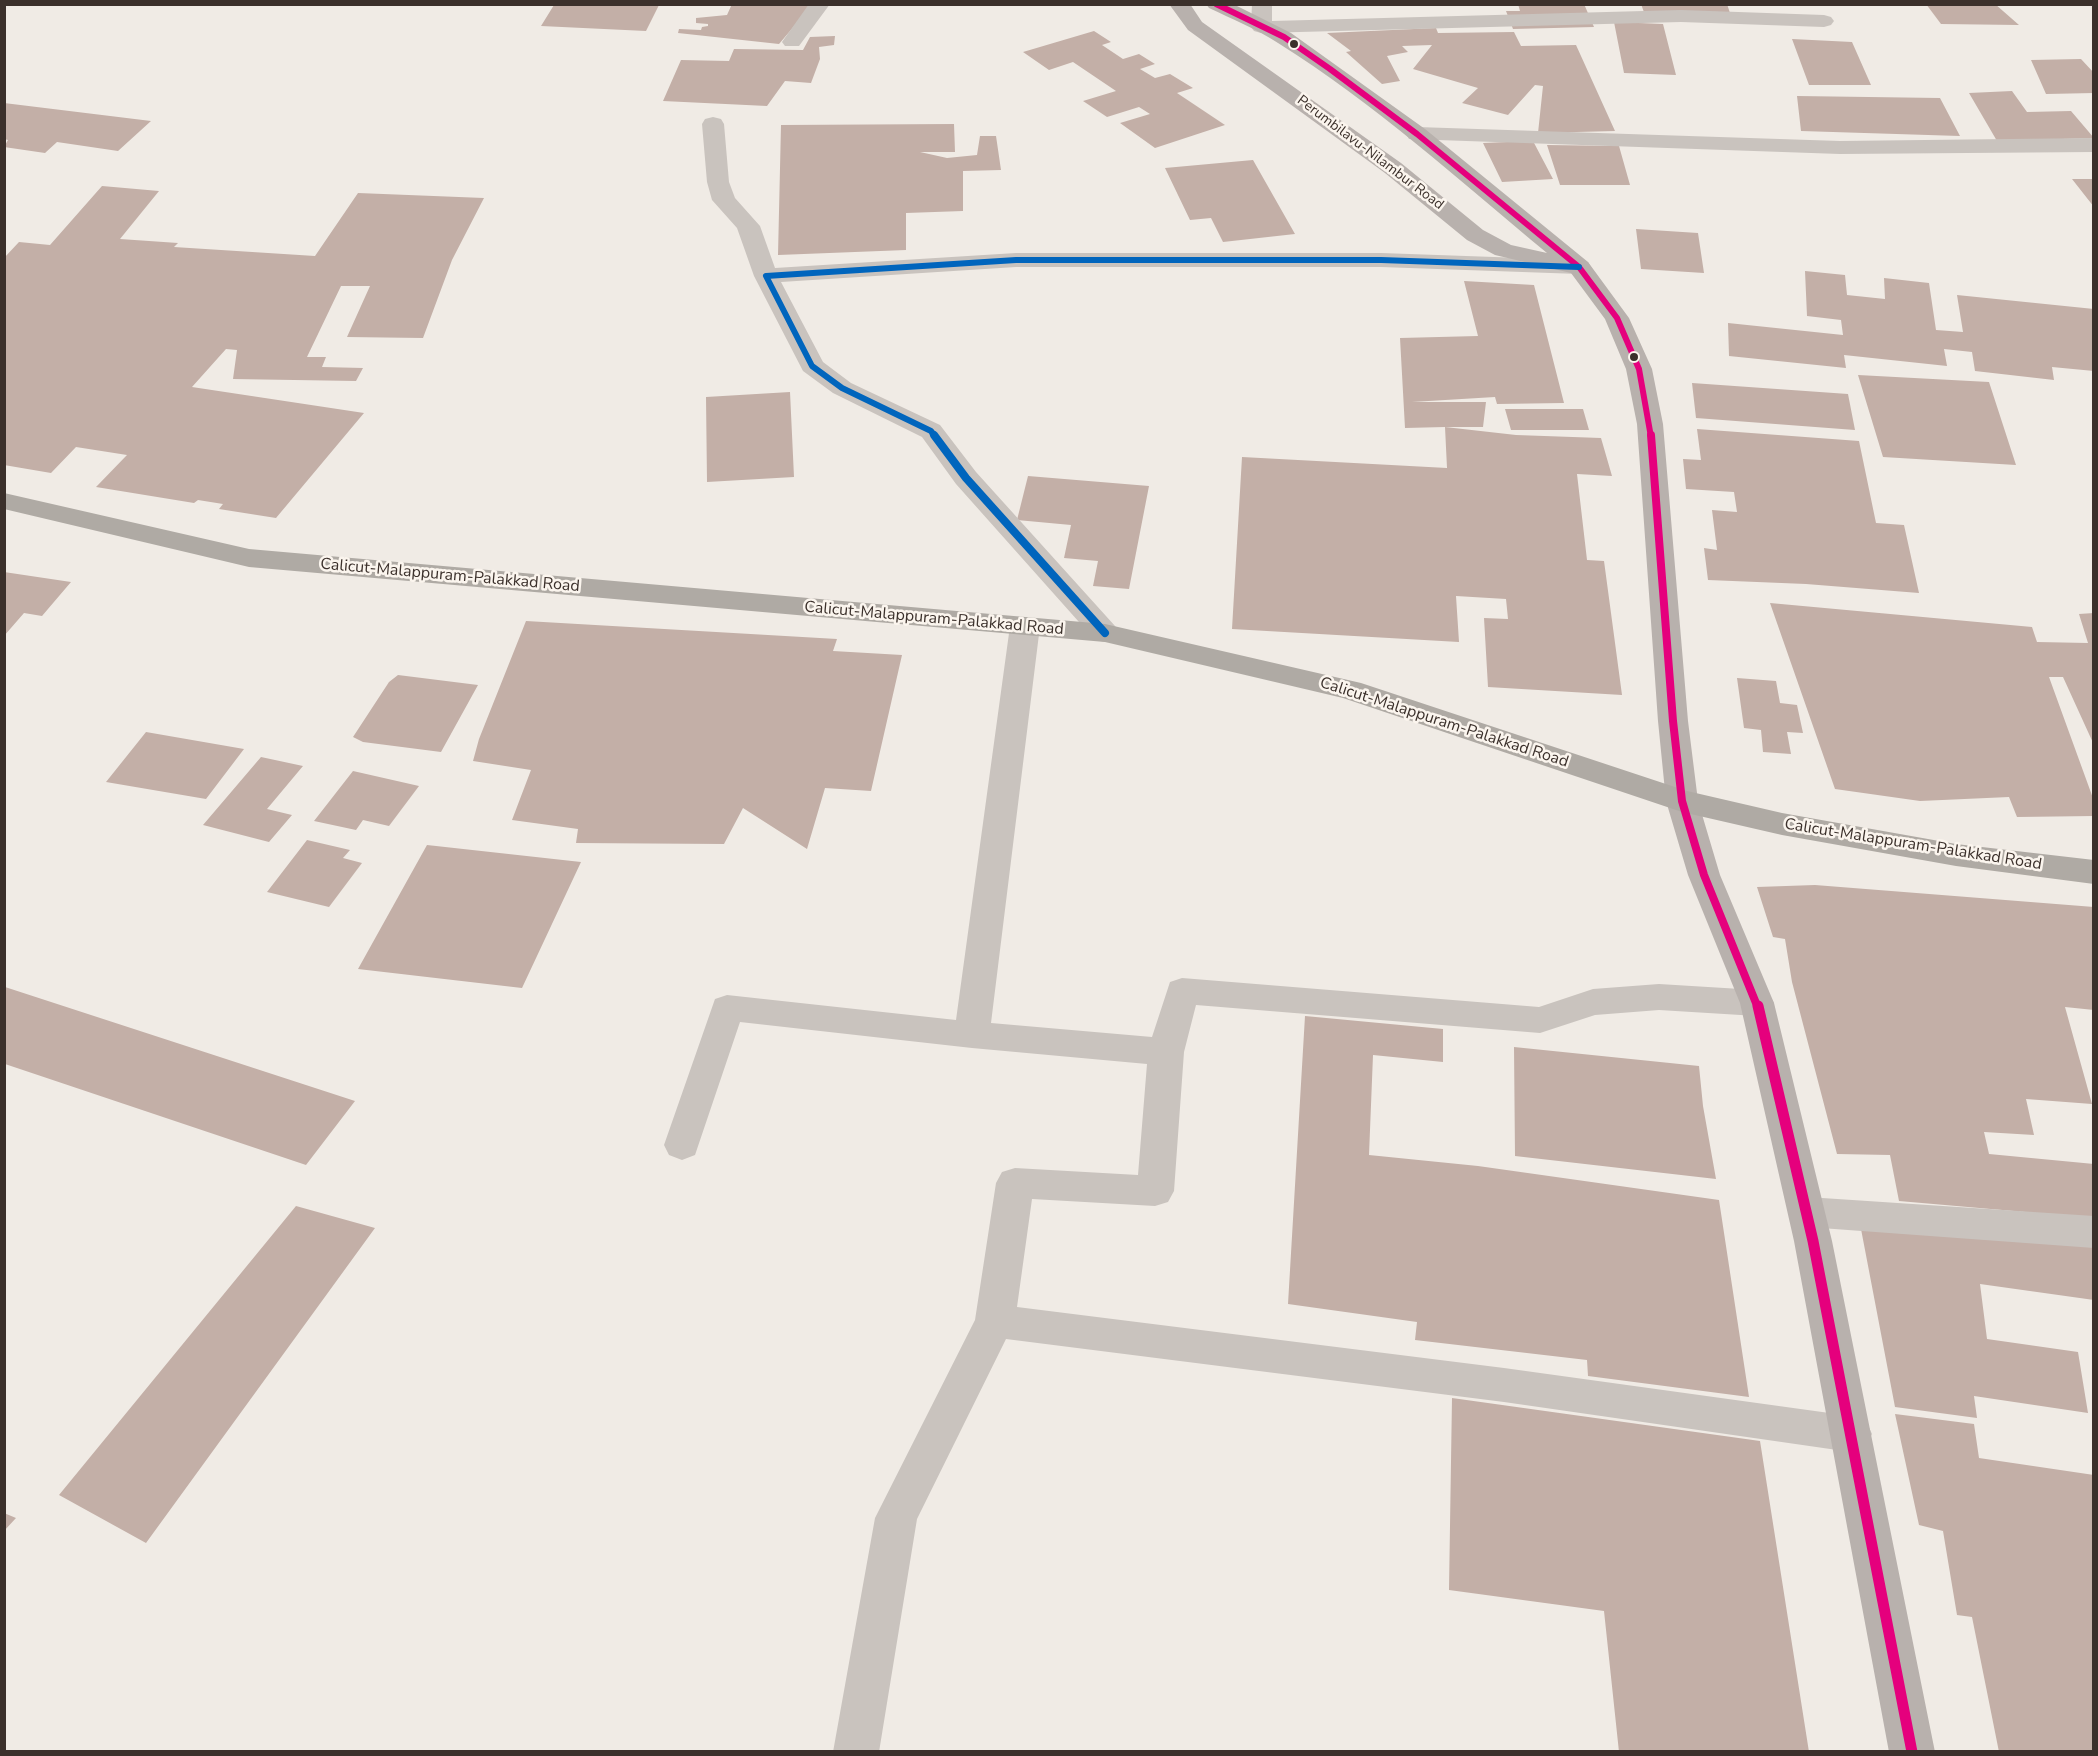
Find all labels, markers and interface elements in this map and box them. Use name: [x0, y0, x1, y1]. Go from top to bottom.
unlabelled marker: [1288, 38, 1300, 50]
street label: Perumbilavu-Nilambur Road: [1293, 92, 1447, 214]
unlabelled marker: [1628, 351, 1640, 363]
street label: Calicut-Malappuram-Palakkad Road: [320, 555, 580, 597]
street label: Calicut-Malappuram-Palakkad Road: [804, 598, 1064, 640]
street label: Calicut-Malappuram-Palakkad Road: [1317, 674, 1571, 772]
street label: Calicut-Malappuram-Palakkad Road: [1783, 815, 2043, 875]

